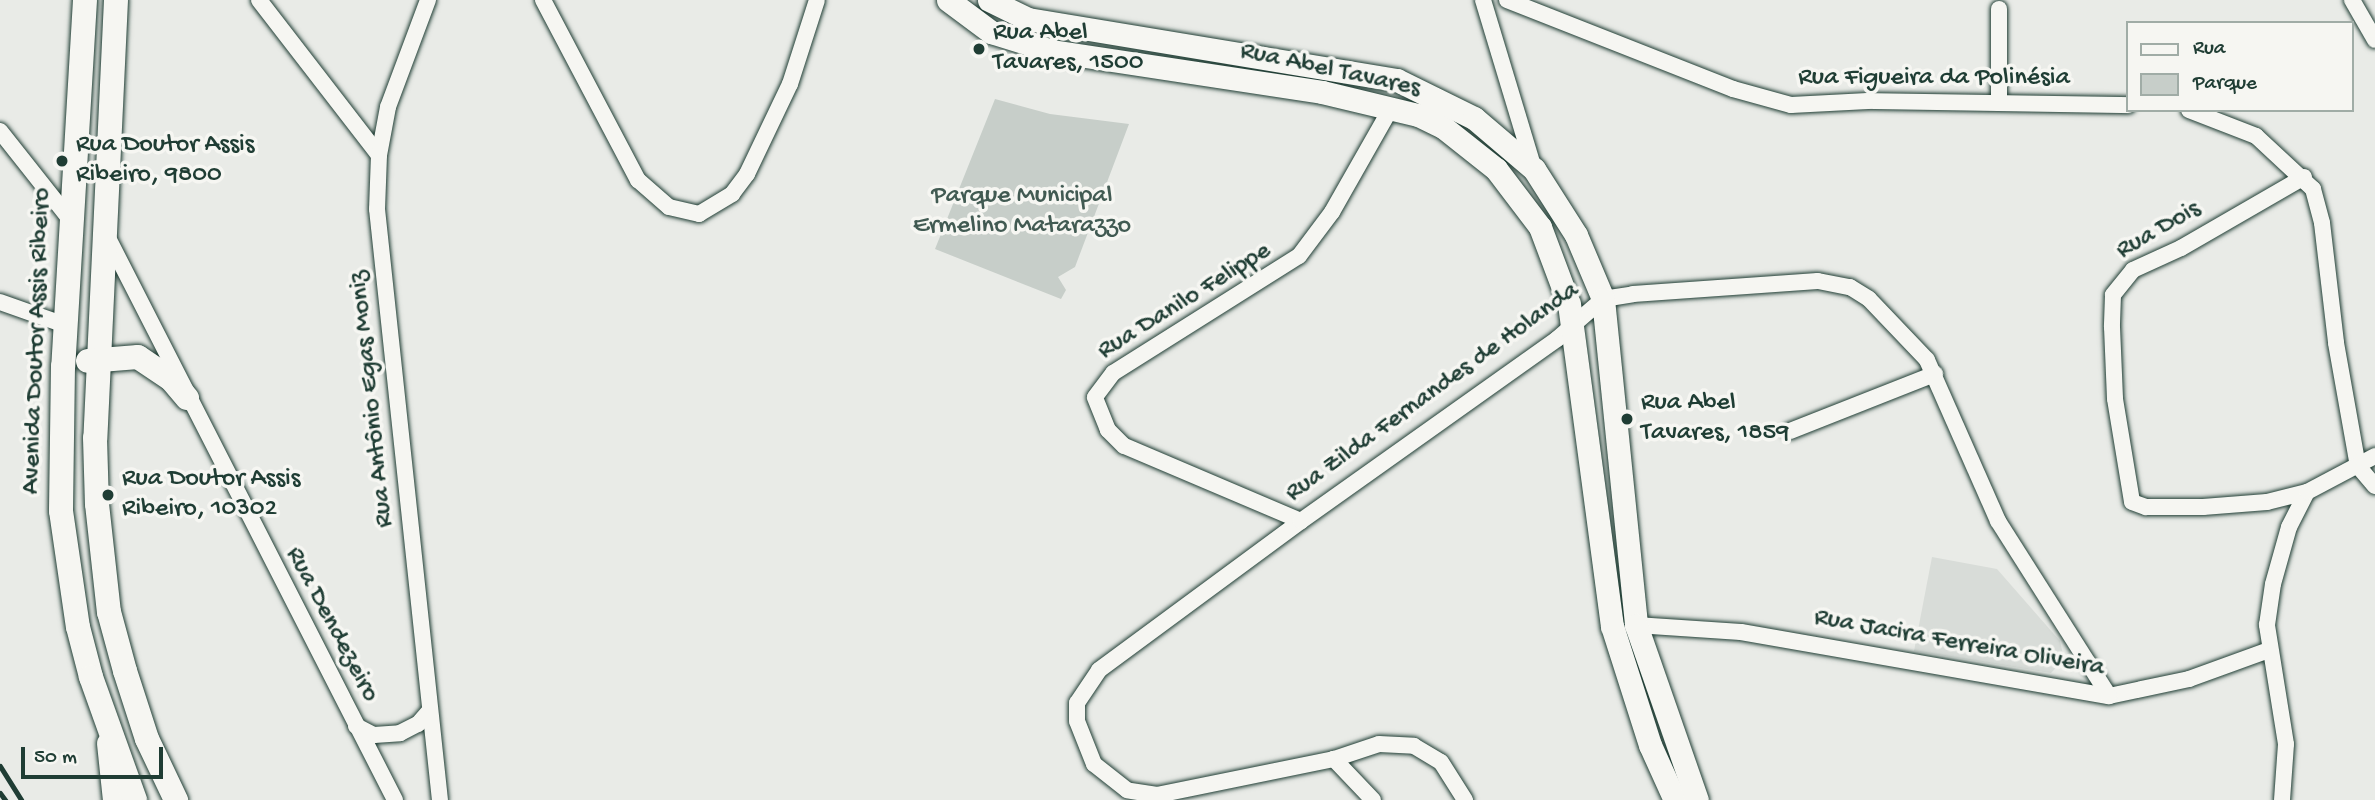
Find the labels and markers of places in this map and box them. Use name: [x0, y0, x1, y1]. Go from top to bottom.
place label: Rua Abel Tavares, 1500: [993, 18, 1144, 80]
marker: Rua Abel Tavares, 1500: [971, 41, 987, 57]
place label: Rua Doutor Assis Ribeiro, 9800: [76, 130, 254, 192]
marker: Rua Doutor Assis Ribeiro, 9800: [54, 153, 70, 169]
place label: Rua Abel Tavares, 1859: [1641, 388, 1789, 450]
marker: Rua Abel Tavares, 1859: [1619, 411, 1635, 427]
place label: Rua Doutor Assis Ribeiro, 10302: [122, 464, 300, 526]
marker: Rua Doutor Assis Ribeiro, 10302: [100, 487, 116, 503]

